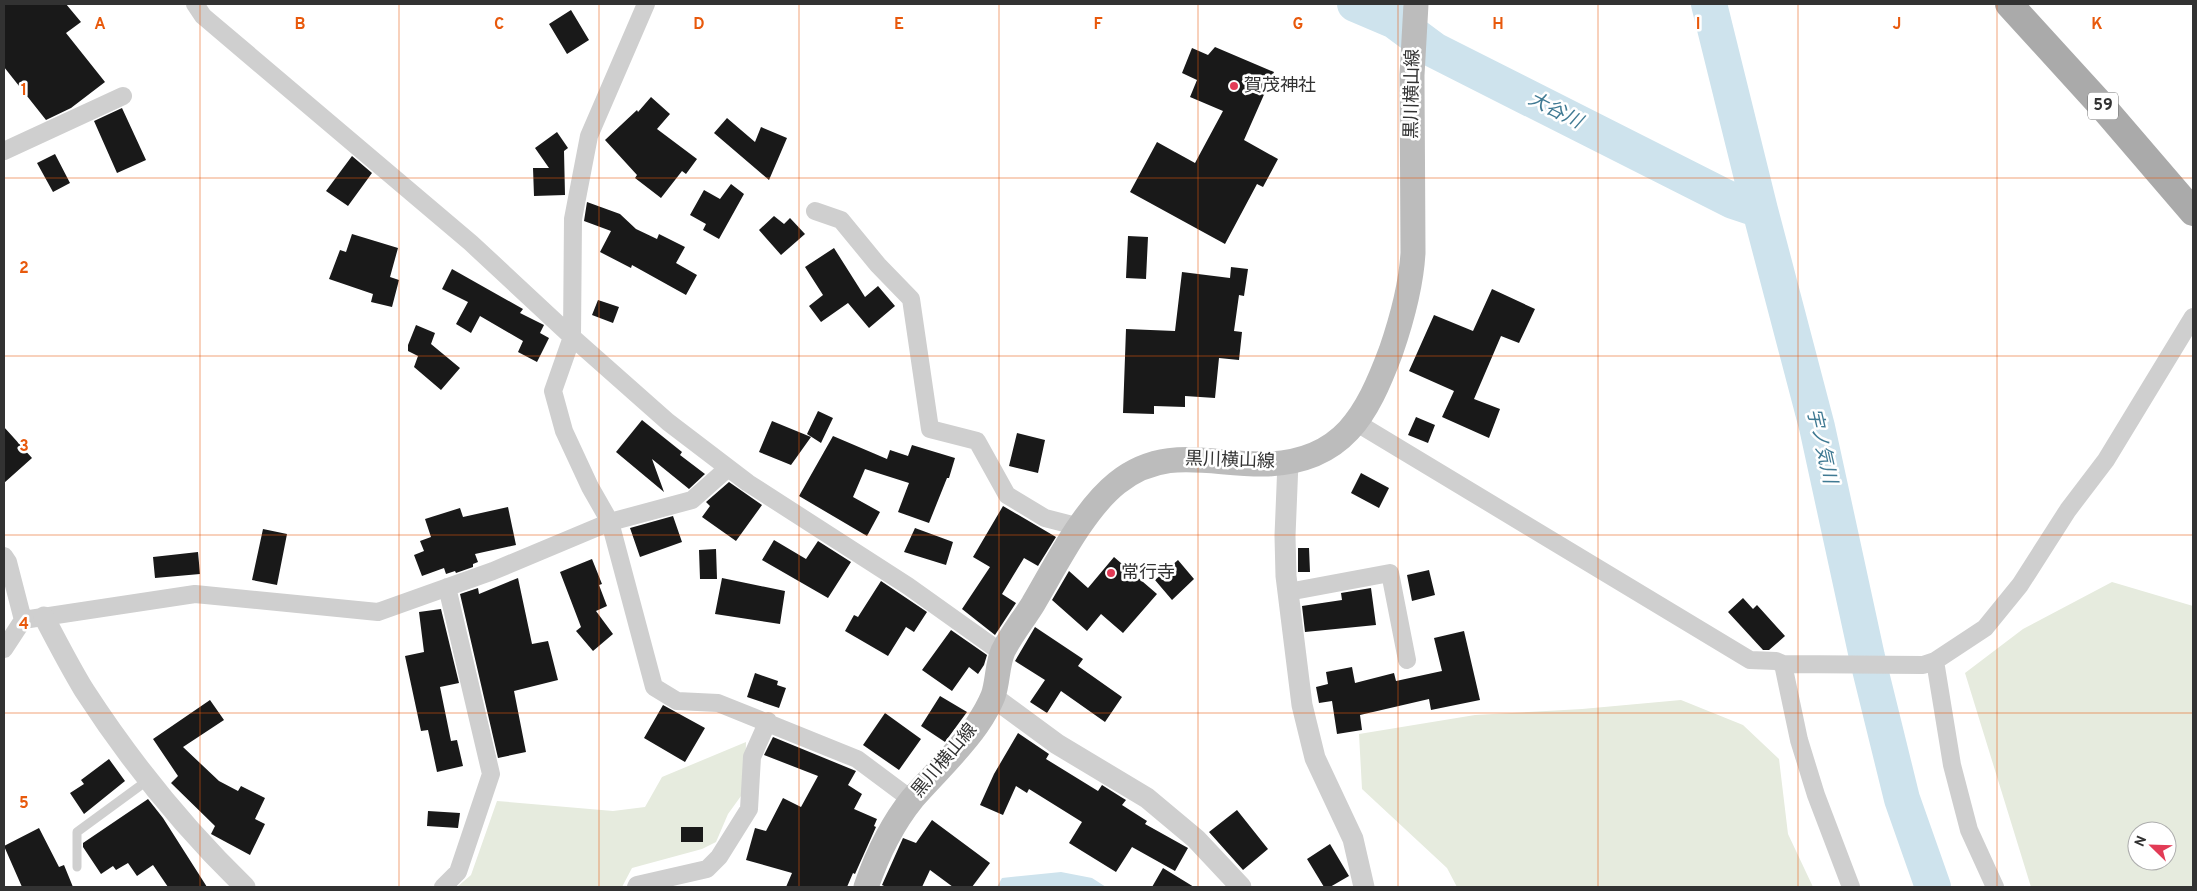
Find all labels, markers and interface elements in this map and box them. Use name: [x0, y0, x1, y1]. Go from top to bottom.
text: A: [94, 15, 106, 35]
text: B: [294, 15, 306, 35]
text: C: [494, 15, 504, 35]
text: D: [693, 15, 705, 35]
text: E: [894, 15, 904, 35]
text: F: [1093, 15, 1103, 35]
text: G: [1293, 15, 1303, 35]
text: H: [1492, 15, 1504, 35]
text: I: [1696, 15, 1700, 35]
text: J: [1893, 15, 1901, 35]
text: K: [2091, 15, 2103, 35]
street label: 黒川横山線: [1401, 49, 1425, 139]
place label: 賀茂神社: [1244, 75, 1316, 98]
marker: 賀茂神社: [1228, 80, 1240, 92]
text: 1: [21, 81, 27, 101]
water label: 大谷川: [1524, 87, 1588, 136]
road number: 59: [2088, 92, 2118, 120]
text: 2: [19, 259, 29, 279]
water label: 宇ノ気川: [1801, 406, 1842, 488]
text: 3: [19, 437, 29, 457]
street label: 黒川横山線: [1185, 448, 1275, 474]
place label: 常行寺: [1121, 562, 1175, 585]
marker: 常行寺: [1105, 567, 1117, 579]
text: 4: [19, 615, 29, 635]
street label: 黒川横山線: [907, 719, 983, 803]
text: 5: [19, 794, 29, 814]
north arrow: [2127, 821, 2177, 871]
text: N: [2132, 834, 2151, 849]

